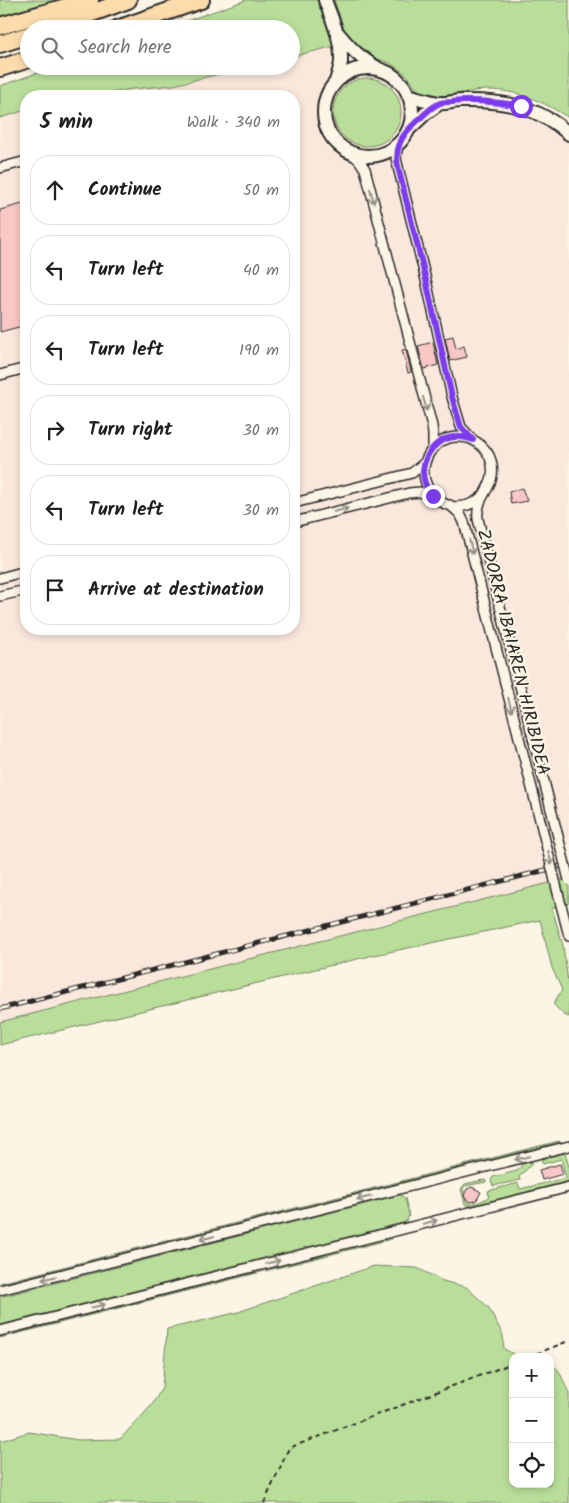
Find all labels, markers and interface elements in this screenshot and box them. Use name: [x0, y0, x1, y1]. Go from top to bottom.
search box: [20, 20, 300, 75]
text: Search here: [78, 33, 172, 63]
icon: search: [38, 34, 66, 62]
route start: [510, 95, 533, 118]
text: 5 min: [40, 106, 93, 139]
text: Walk · 340 m: [187, 110, 280, 135]
text: Continue: [88, 175, 161, 205]
icon: ahead: [41, 176, 69, 204]
text: 50 m: [243, 178, 279, 203]
one-way arrow: [367, 187, 377, 203]
text: Turn left: [88, 255, 163, 285]
icon: left: [41, 256, 69, 284]
text: 40 m: [243, 258, 279, 283]
text: Turn left: [88, 335, 163, 365]
icon: left: [41, 336, 69, 364]
text: 190 m: [239, 338, 279, 363]
one-way arrow: [421, 395, 431, 411]
text: Turn right: [88, 415, 173, 445]
icon: right: [41, 416, 69, 444]
text: 30 m: [243, 418, 279, 443]
route end: [422, 485, 445, 508]
text: Turn left: [88, 495, 163, 525]
icon: left: [41, 496, 69, 524]
text: 30 m: [243, 498, 279, 523]
one-way arrow: [333, 505, 349, 514]
street label: ZADORRA IBAIAREN HIRIBIDEA: [468, 526, 557, 779]
one-way arrow: [467, 539, 476, 555]
text: Arrive at destination: [88, 575, 264, 605]
icon: arrive: [41, 576, 69, 604]
one-way arrow: [506, 697, 515, 713]
one-way arrow: [545, 850, 555, 866]
one-way arrow: [514, 1154, 530, 1163]
one-way arrow: [357, 1193, 373, 1203]
one-way arrow: [422, 1217, 438, 1226]
one-way arrow: [199, 1233, 215, 1243]
one-way arrow: [264, 1257, 280, 1266]
one-way arrow: [42, 1273, 58, 1283]
one-way arrow: [90, 1301, 106, 1310]
map controls: [509, 1353, 554, 1488]
button: +: [509, 1353, 554, 1398]
button: −: [509, 1398, 554, 1443]
button: locate: [509, 1443, 554, 1488]

